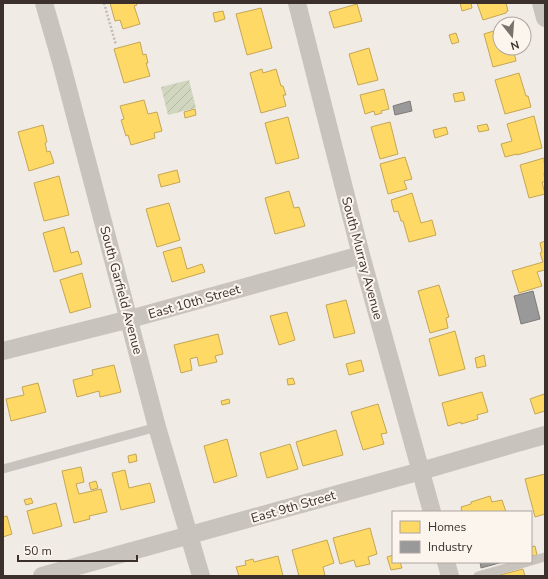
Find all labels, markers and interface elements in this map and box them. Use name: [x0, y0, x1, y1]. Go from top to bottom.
north arrow: [492, 16, 532, 56]
text: N: [509, 37, 521, 53]
street label: South Murray Avenue: [337, 195, 387, 322]
street label: South Garfield Avenue: [95, 224, 147, 357]
street label: East 10th Street: [146, 280, 243, 324]
street label: East 9th Street: [249, 486, 338, 528]
legend: [392, 511, 532, 563]
text: Homes: [428, 519, 466, 535]
scale bar: [18, 537, 137, 563]
text: Industry: [428, 539, 473, 555]
text: 50 m: [24, 543, 52, 559]

